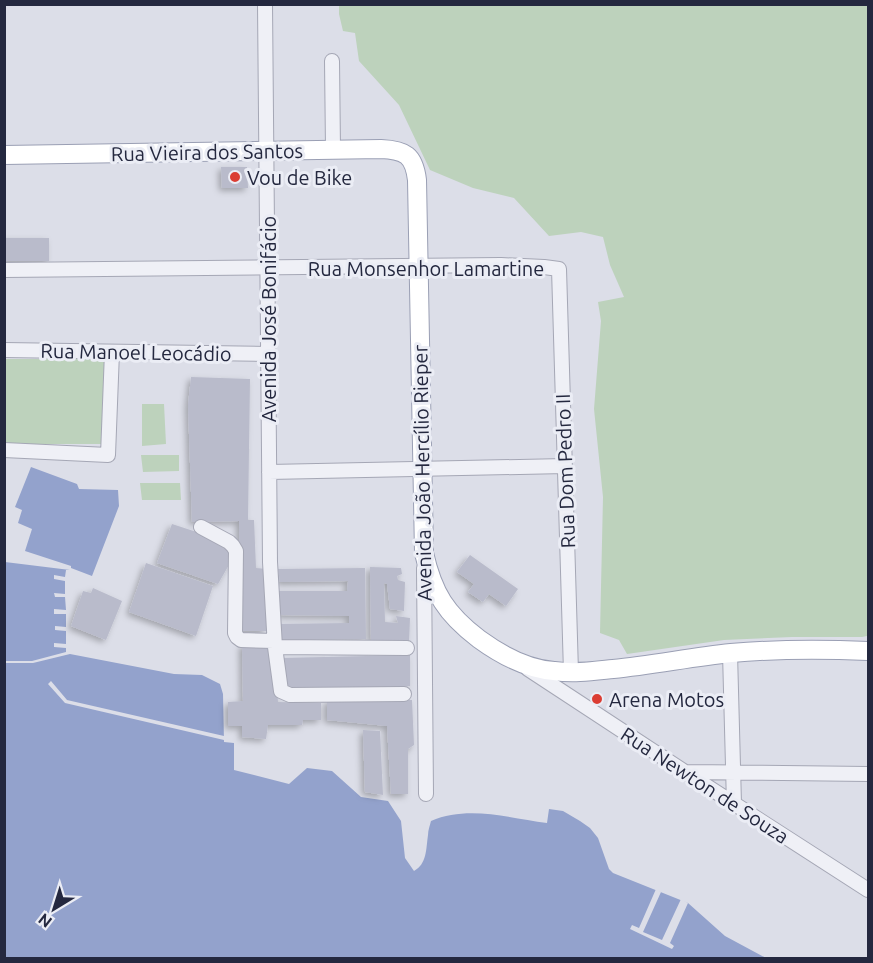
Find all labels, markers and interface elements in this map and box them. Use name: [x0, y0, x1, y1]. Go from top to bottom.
street label: Rua Vieira dos Santos: [111, 139, 303, 165]
place label: Vou de Bike: [247, 166, 352, 189]
marker: Vou de Bike: [228, 170, 242, 184]
street label: Avenida José Bonifácio: [257, 216, 280, 422]
street label: Rua Monsenhor Lamartine: [308, 257, 544, 280]
street label: Rua Manoel Leocádio: [40, 339, 232, 365]
street label: Avenida João Hercílio Rieper: [408, 344, 436, 601]
street label: Rua Dom Pedro II: [551, 393, 579, 549]
place label: Arena Motos: [609, 688, 724, 711]
marker: Arena Motos: [590, 692, 604, 706]
street label: Rua Newton de Souza: [617, 722, 793, 848]
north arrow: [24, 879, 84, 939]
text: N: [35, 910, 55, 932]

